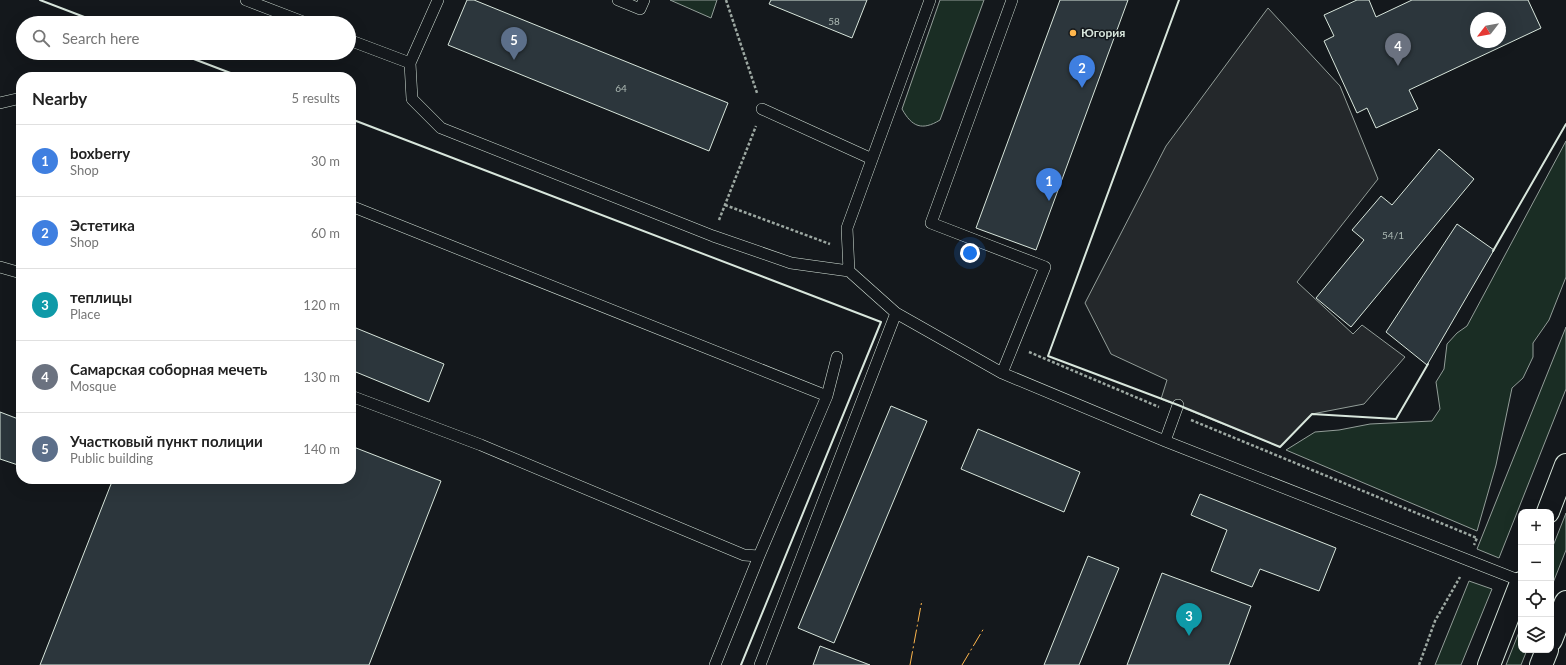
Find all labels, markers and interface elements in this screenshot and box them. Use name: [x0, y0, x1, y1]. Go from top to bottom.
north arrow: [1470, 12, 1506, 48]
house number: 58: [828, 15, 840, 27]
search box: [16, 16, 356, 60]
place label: Югория: [1081, 25, 1125, 40]
icon: search: [30, 27, 52, 49]
pin: 5: [501, 27, 527, 60]
marker: Югория: [1068, 28, 1078, 38]
text: Search here: [62, 29, 139, 47]
pin: 4: [1385, 33, 1411, 66]
pin: 2: [1069, 55, 1095, 88]
house number: 64: [615, 82, 627, 94]
text: Nearby: [32, 88, 87, 109]
text: 5 results: [292, 90, 340, 106]
text: boxberry: [70, 144, 130, 162]
text: 1: [41, 153, 49, 169]
text: 30 m: [311, 153, 340, 169]
text: Shop: [70, 162, 99, 178]
pin: 1: [1036, 168, 1062, 201]
text: Эстетика: [70, 216, 135, 234]
text: 2: [41, 225, 49, 241]
text: 60 m: [311, 225, 340, 241]
house number: 54/1: [1382, 229, 1404, 241]
text: Shop: [70, 234, 99, 250]
your location: [960, 243, 980, 263]
text: теплицы: [70, 288, 132, 306]
text: 3: [41, 297, 49, 313]
text: 120 m: [303, 297, 340, 313]
text: Place: [70, 306, 100, 322]
text: Самарская соборная мечеть: [70, 360, 267, 378]
text: 4: [41, 369, 49, 385]
text: 130 m: [303, 369, 340, 385]
text: Mosque: [70, 378, 116, 394]
text: Участковый пункт полиции: [70, 432, 263, 450]
text: 5: [41, 441, 49, 457]
text: 140 m: [303, 441, 340, 457]
text: Public building: [70, 450, 153, 466]
map controls: [1518, 509, 1554, 653]
button: +: [1518, 509, 1554, 545]
button: −: [1518, 545, 1554, 581]
button: locate: [1518, 581, 1554, 617]
pin: 3: [1176, 603, 1202, 636]
button: layers: [1518, 617, 1554, 653]

